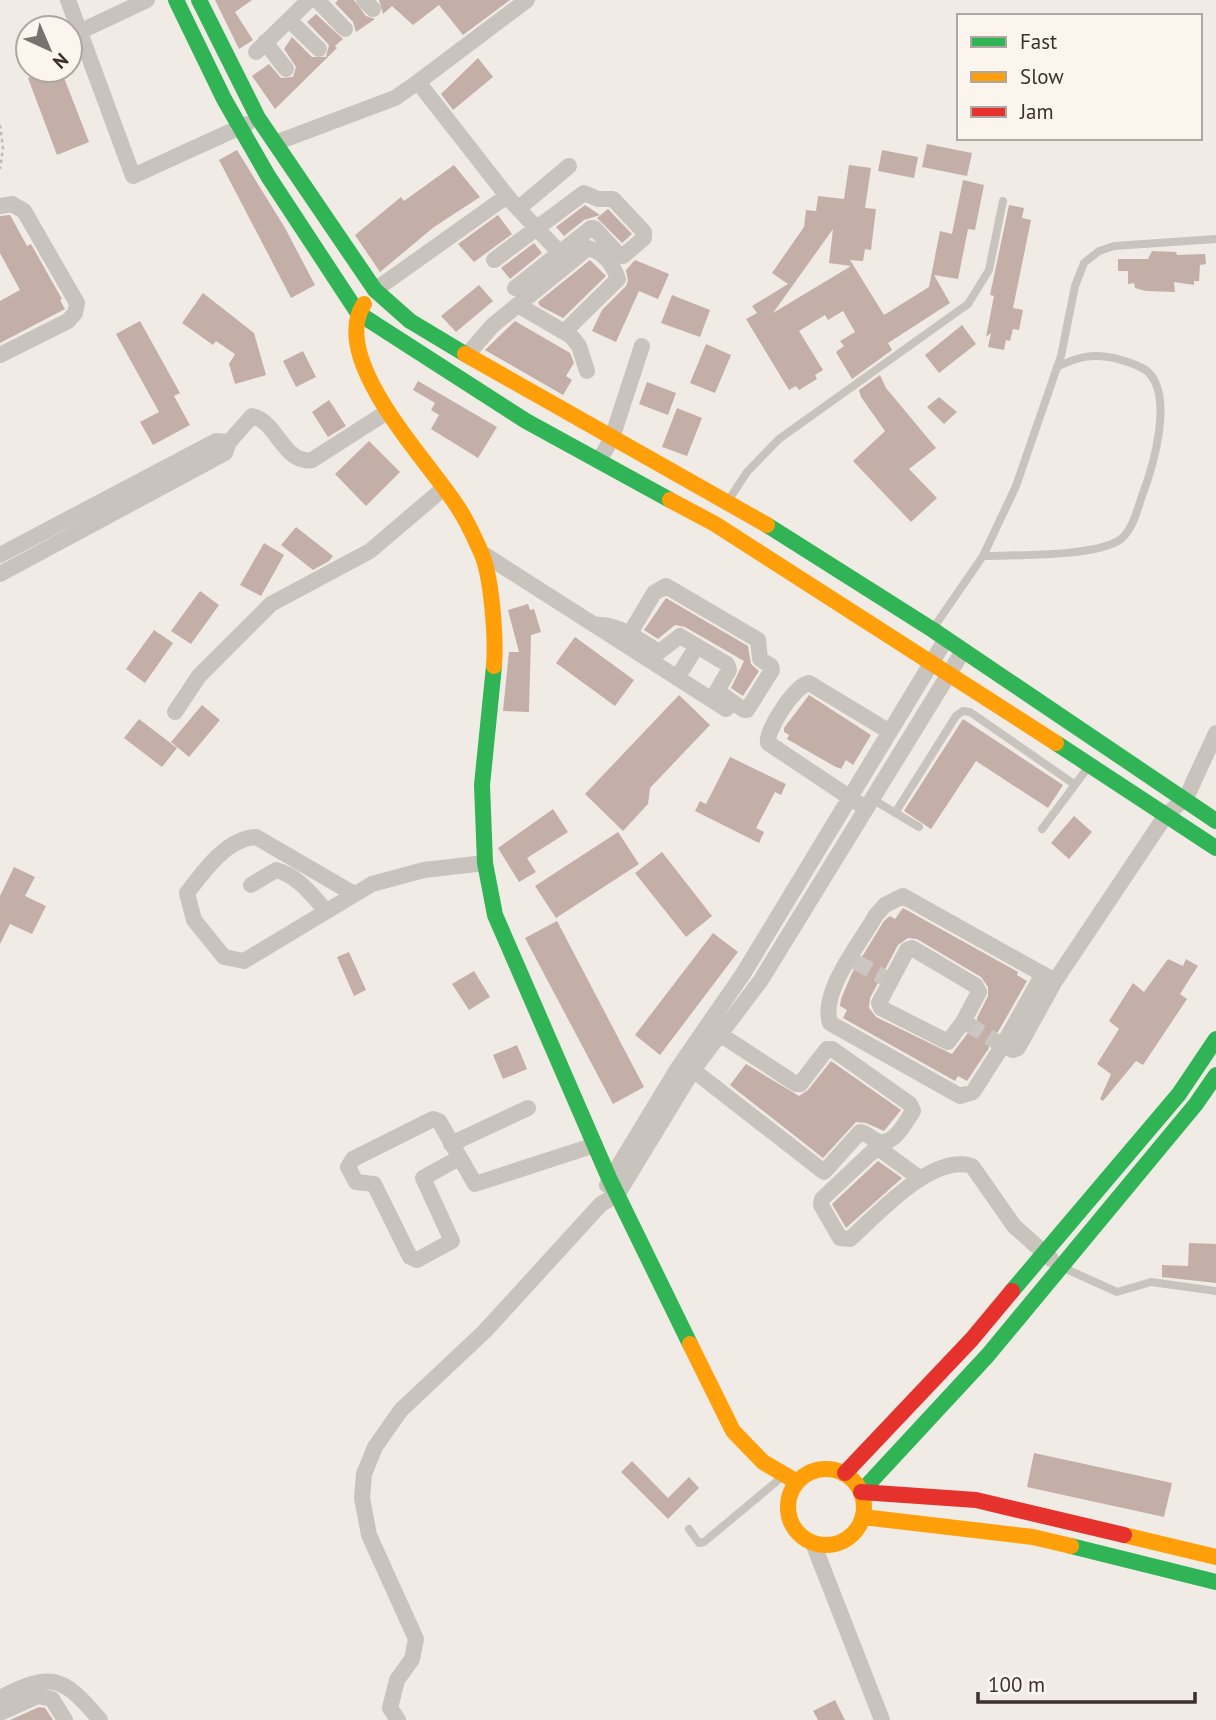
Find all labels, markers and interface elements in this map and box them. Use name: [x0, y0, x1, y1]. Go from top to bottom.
north arrow: [14, 14, 84, 84]
legend: [957, 14, 1202, 140]
text: Fast: [1020, 28, 1057, 55]
text: N: [48, 48, 74, 74]
text: Slow: [1020, 63, 1064, 90]
text: Jam: [1019, 98, 1054, 125]
scale bar: [978, 1660, 1195, 1704]
text: 100 m: [988, 1671, 1045, 1698]

